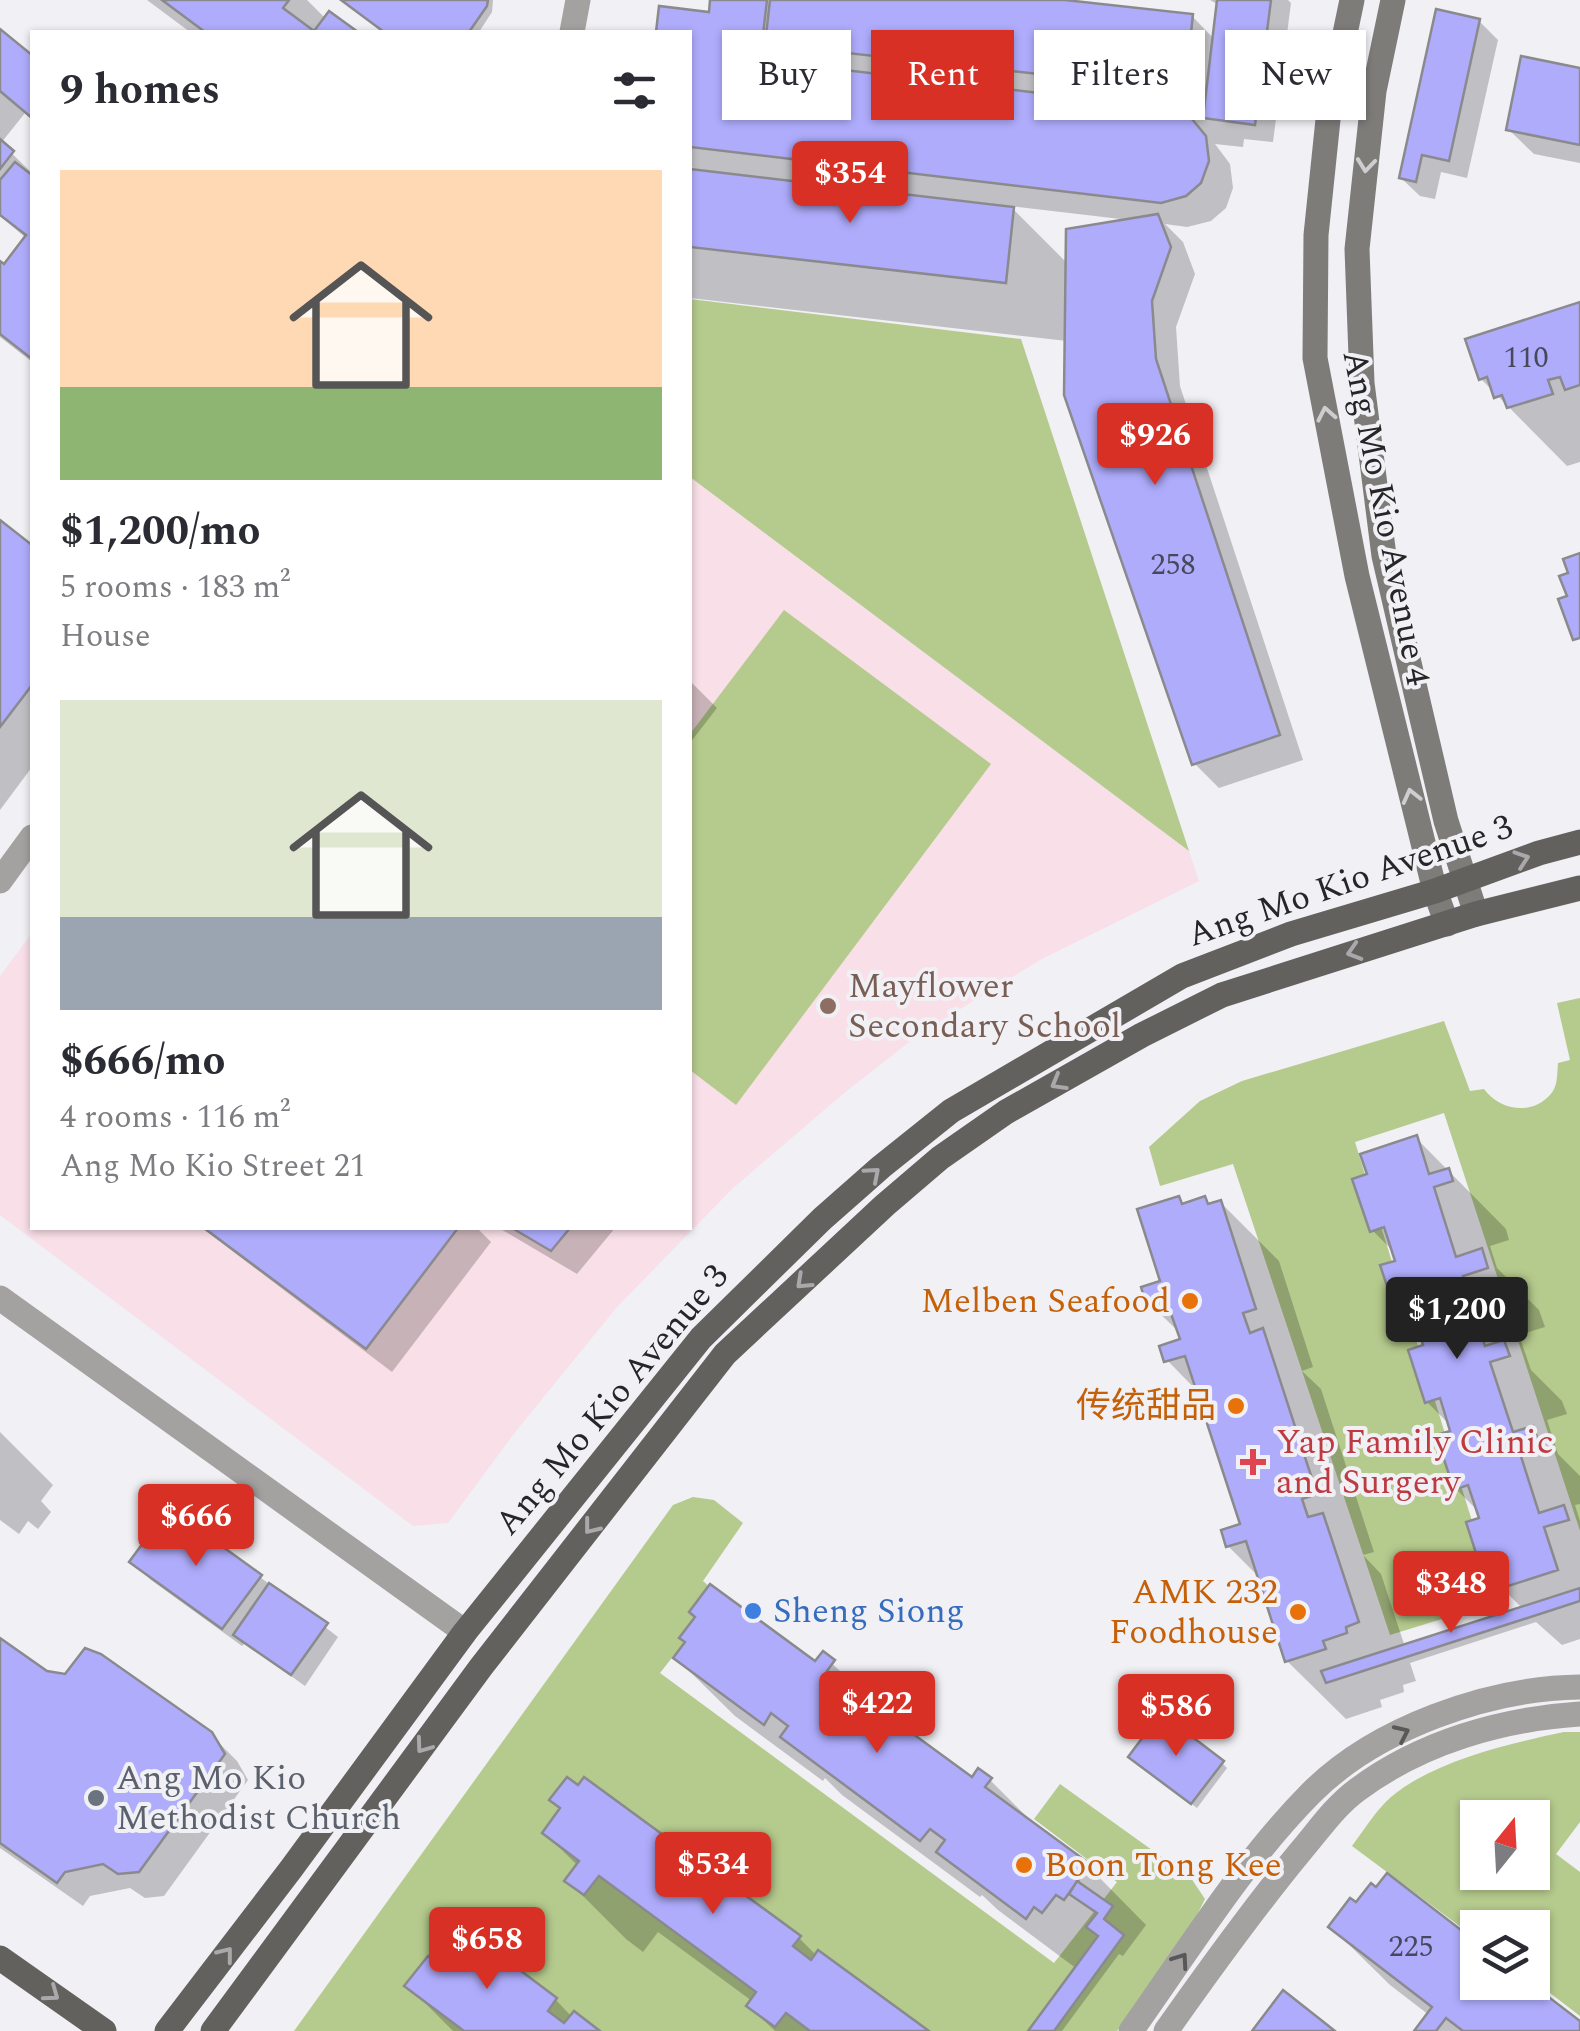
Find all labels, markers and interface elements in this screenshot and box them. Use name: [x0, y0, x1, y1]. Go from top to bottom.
chip: Buy: [722, 30, 851, 120]
chip: Rent: [871, 30, 1014, 120]
chip: Filters: [1034, 30, 1205, 120]
chip: New: [1225, 30, 1366, 120]
text: 9 homes: [60, 59, 220, 122]
icon: filters: [607, 63, 662, 118]
pin: $354: [791, 141, 909, 226]
text: $354: [814, 149, 886, 198]
one-way arrow: [1356, 157, 1377, 173]
icon: home: [271, 235, 451, 415]
house number: 110: [1504, 335, 1549, 381]
street label: Ang Mo Kio Avenue 4: [1327, 346, 1445, 691]
pin: $926: [1096, 403, 1214, 488]
one-way arrow: [1316, 406, 1337, 423]
text: $926: [1119, 411, 1191, 460]
text: $1,200/mo: [60, 500, 260, 563]
house number: 258: [1151, 542, 1196, 588]
text: 5 rooms · 183 m²: [60, 563, 290, 612]
text: House: [60, 612, 150, 661]
icon: home: [271, 765, 451, 945]
one-way arrow: [1402, 788, 1423, 805]
street label: Ang Mo Kio Avenue 3: [1180, 800, 1520, 962]
one-way arrow: [1513, 850, 1530, 870]
one-way arrow: [1346, 940, 1363, 961]
place label: Mayflower Secondary School: [848, 960, 1121, 1053]
marker: Mayflower Secondary School: [817, 995, 839, 1017]
text: $666/mo: [60, 1030, 226, 1093]
one-way arrow: [1051, 1071, 1069, 1090]
text: 4 rooms · 116 m²: [60, 1093, 290, 1142]
text: Ang Mo Kio Street 21: [60, 1142, 366, 1191]
one-way arrow: [861, 1167, 880, 1185]
street label: Ang Mo Kio Avenue 3: [482, 1252, 742, 1548]
one-way arrow: [796, 1270, 815, 1288]
place label: Melben Seafood: [921, 1275, 1170, 1328]
pin: $1,200: [1376, 1277, 1538, 1362]
text: $1,200: [1408, 1285, 1506, 1334]
marker: Melben Seafood: [1179, 1290, 1201, 1312]
place label: 传统甜品: [1076, 1380, 1216, 1433]
marker: 传统甜品: [1225, 1395, 1247, 1417]
place label: Yap Family Clinic and Surgery: [1276, 1416, 1554, 1509]
marker: Yap Family Clinic and Surgery: [1240, 1449, 1266, 1475]
pin: $666: [137, 1484, 255, 1569]
text: $666: [160, 1492, 232, 1541]
one-way arrow: [585, 1516, 603, 1534]
pin: $348: [1392, 1551, 1510, 1636]
text: $348: [1415, 1559, 1487, 1608]
place label: AMK 232 Foodhouse: [1109, 1566, 1278, 1659]
place label: Sheng Siong: [773, 1585, 965, 1638]
marker: Sheng Siong: [742, 1600, 764, 1622]
marker: AMK 232 Foodhouse: [1287, 1601, 1309, 1623]
pin: $422: [818, 1671, 936, 1756]
pin: $586: [1117, 1674, 1235, 1759]
text: $422: [841, 1679, 913, 1728]
text: $586: [1140, 1682, 1212, 1731]
one-way arrow: [1392, 1725, 1410, 1745]
one-way arrow: [417, 1735, 435, 1753]
place label: Ang Mo Kio Methodist Church: [116, 1752, 401, 1845]
marker: Ang Mo Kio Methodist Church: [85, 1787, 107, 1809]
north arrow: [1460, 1800, 1550, 1890]
map controls: [1460, 1800, 1550, 2000]
pin: $534: [654, 1832, 772, 1917]
place label: Boon Tong Kee: [1044, 1839, 1282, 1892]
text: $534: [677, 1840, 749, 1889]
marker: Boon Tong Kee: [1013, 1854, 1035, 1876]
pin: $658: [428, 1907, 546, 1992]
button: layers: [1460, 1910, 1550, 2000]
text: $658: [451, 1915, 523, 1964]
house number: 225: [1389, 1924, 1434, 1970]
one-way arrow: [214, 1947, 232, 1965]
one-way arrow: [1169, 1953, 1187, 1971]
one-way arrow: [40, 1982, 59, 2001]

